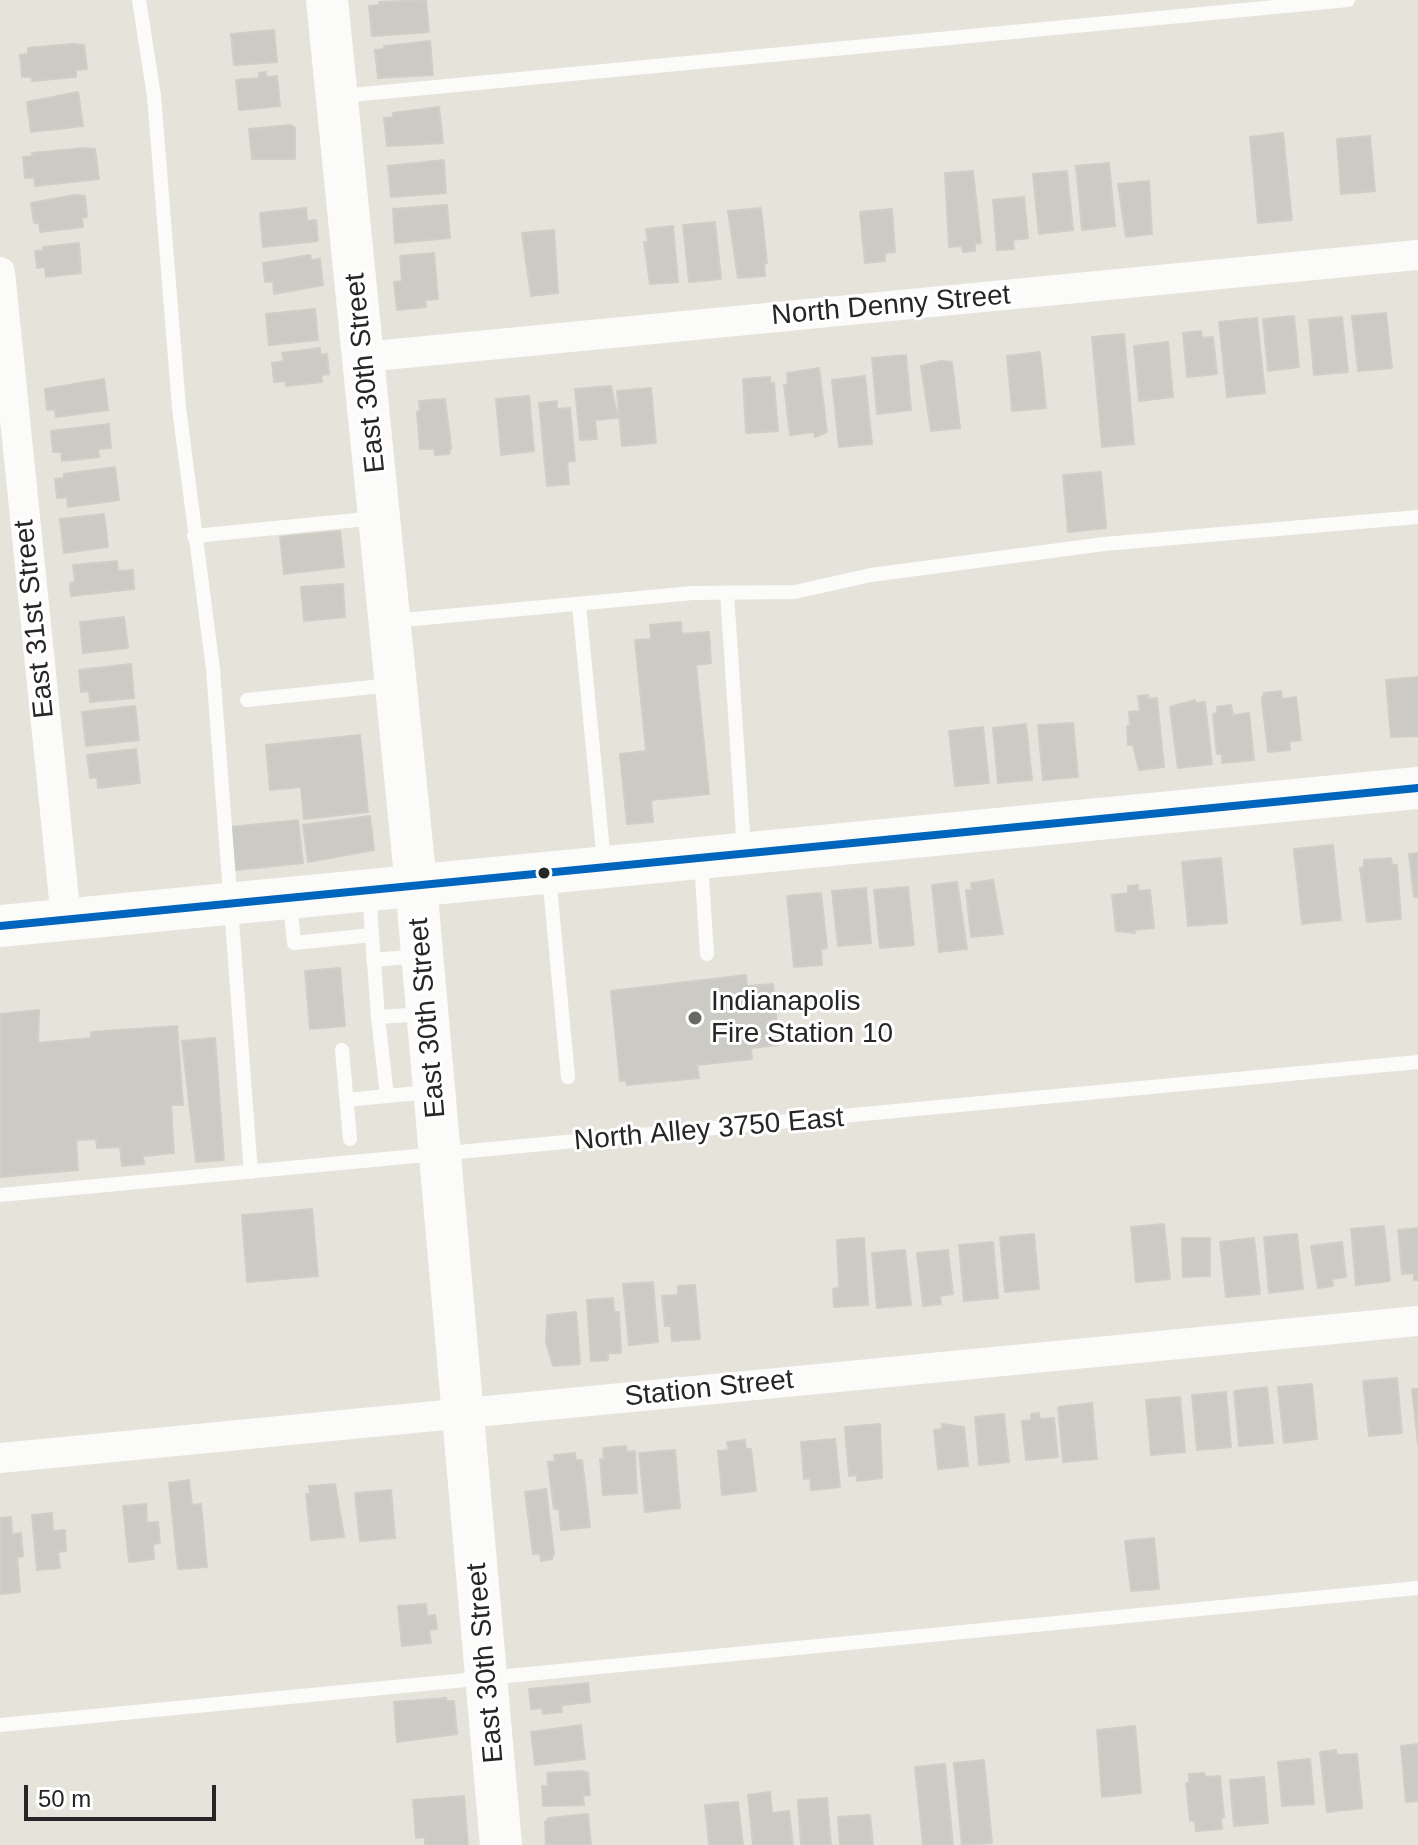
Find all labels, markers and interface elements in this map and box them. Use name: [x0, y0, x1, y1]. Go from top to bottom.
street label: East 30th Street: [339, 271, 393, 475]
street label: North Denny Street: [770, 279, 1012, 333]
street label: East 31st Street: [8, 518, 62, 720]
unlabelled marker: [536, 865, 552, 881]
street label: East 30th Street: [403, 917, 453, 1119]
place label: Indianapolis Fire Station 10: [711, 985, 893, 1051]
marker: Indianapolis Fire Station 10: [686, 1009, 704, 1027]
street label: North Alley 3750 East: [573, 1101, 845, 1159]
street label: Station Street: [623, 1363, 795, 1415]
street label: East 30th Street: [461, 1562, 511, 1764]
scale bar: [28, 1769, 220, 1819]
text: 50 m: [38, 1785, 91, 1812]

